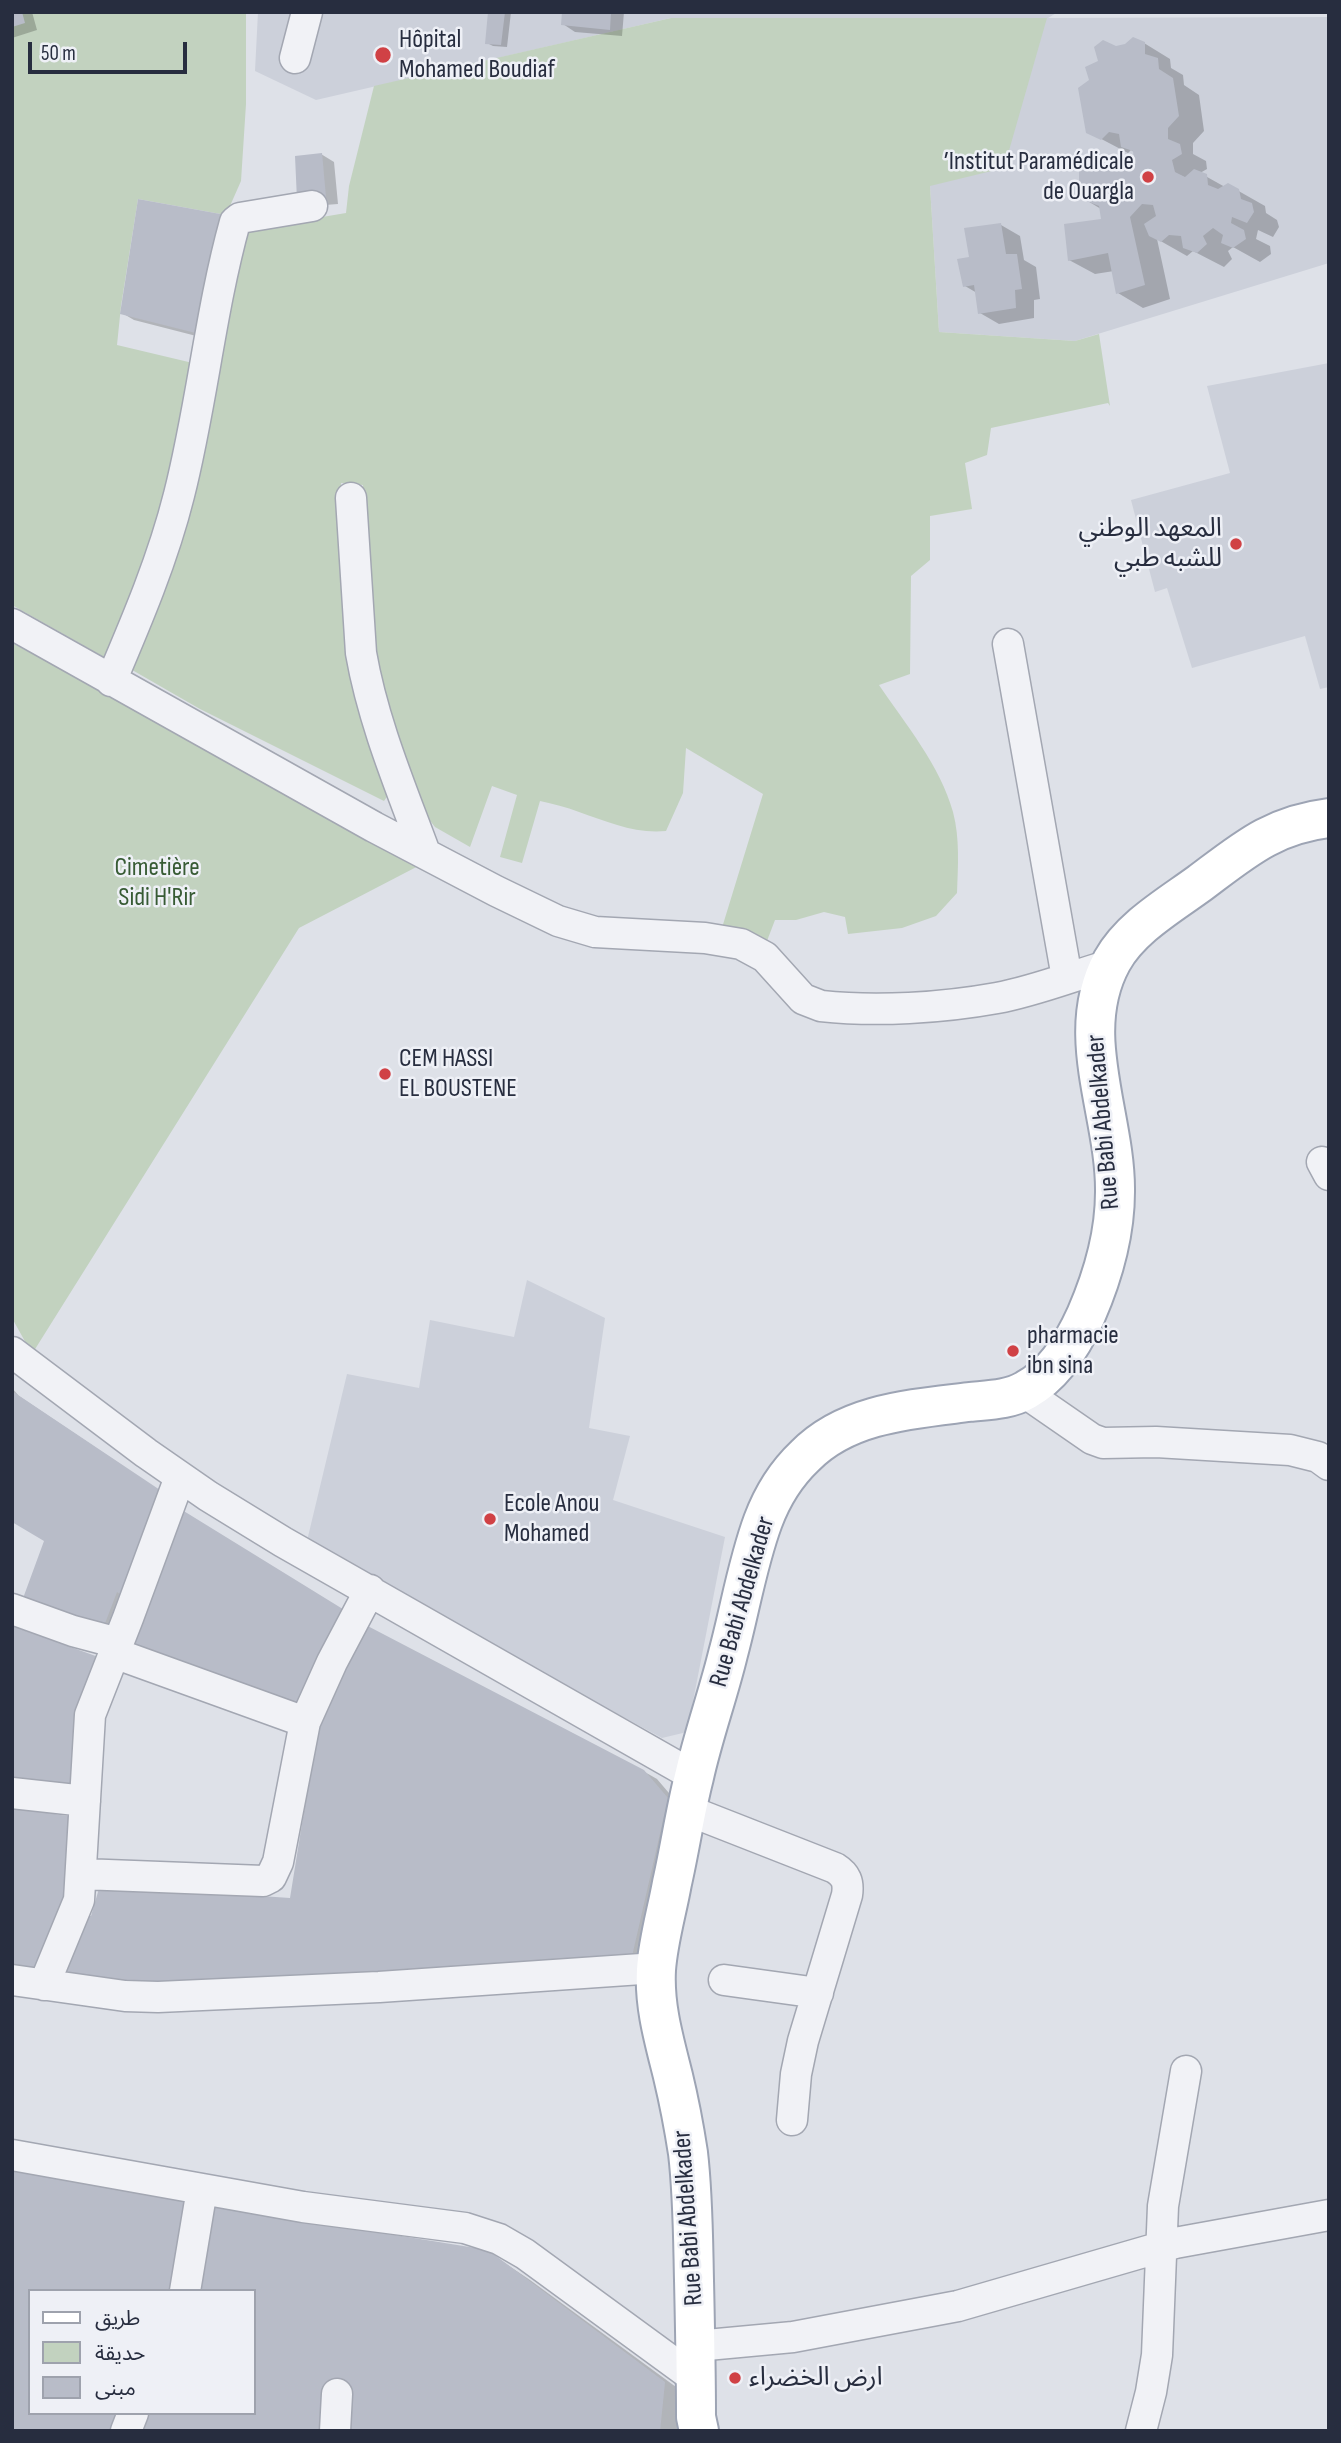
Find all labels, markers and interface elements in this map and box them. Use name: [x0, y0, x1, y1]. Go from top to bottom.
place label: Hôpital Mohamed Boudiaf: [399, 24, 555, 86]
scale bar: [32, 28, 191, 72]
text: 50 m: [41, 41, 76, 66]
marker: Hôpital Mohamed Boudiaf: [373, 45, 393, 65]
place label: ’Institut Paramédicale de Ouargla: [944, 146, 1134, 208]
marker: ’Institut Paramédicale de Ouargla: [1140, 169, 1156, 185]
place label: المعهد الوطني للشبه طبي: [1078, 513, 1222, 574]
marker: المعهد الوطني للشبه طبي: [1228, 536, 1244, 552]
park label: Cimetière Sidi H'Rir: [114, 852, 200, 914]
street label: Rue Babi Abdelkader: [1081, 1033, 1127, 1211]
place label: CEM HASSI EL BOUSTENE: [399, 1043, 517, 1104]
marker: CEM HASSI EL BOUSTENE: [377, 1066, 393, 1082]
place label: pharmacie ibn sina: [1027, 1320, 1119, 1382]
marker: pharmacie ibn sina: [1005, 1343, 1021, 1359]
place label: Ecole Anou Mohamed: [504, 1488, 599, 1550]
marker: Ecole Anou Mohamed: [482, 1511, 498, 1527]
street label: Rue Babi Abdelkader: [704, 1513, 782, 1691]
street label: Rue Babi Abdelkader: [667, 2129, 711, 2307]
legend: [28, 2289, 256, 2415]
text: طريق: [95, 2306, 140, 2331]
text: حديقة: [95, 2341, 145, 2366]
place label: ارض الخضراء: [749, 2362, 883, 2394]
marker: ارض الخضراء: [727, 2370, 743, 2386]
text: مبنى: [95, 2376, 136, 2401]

